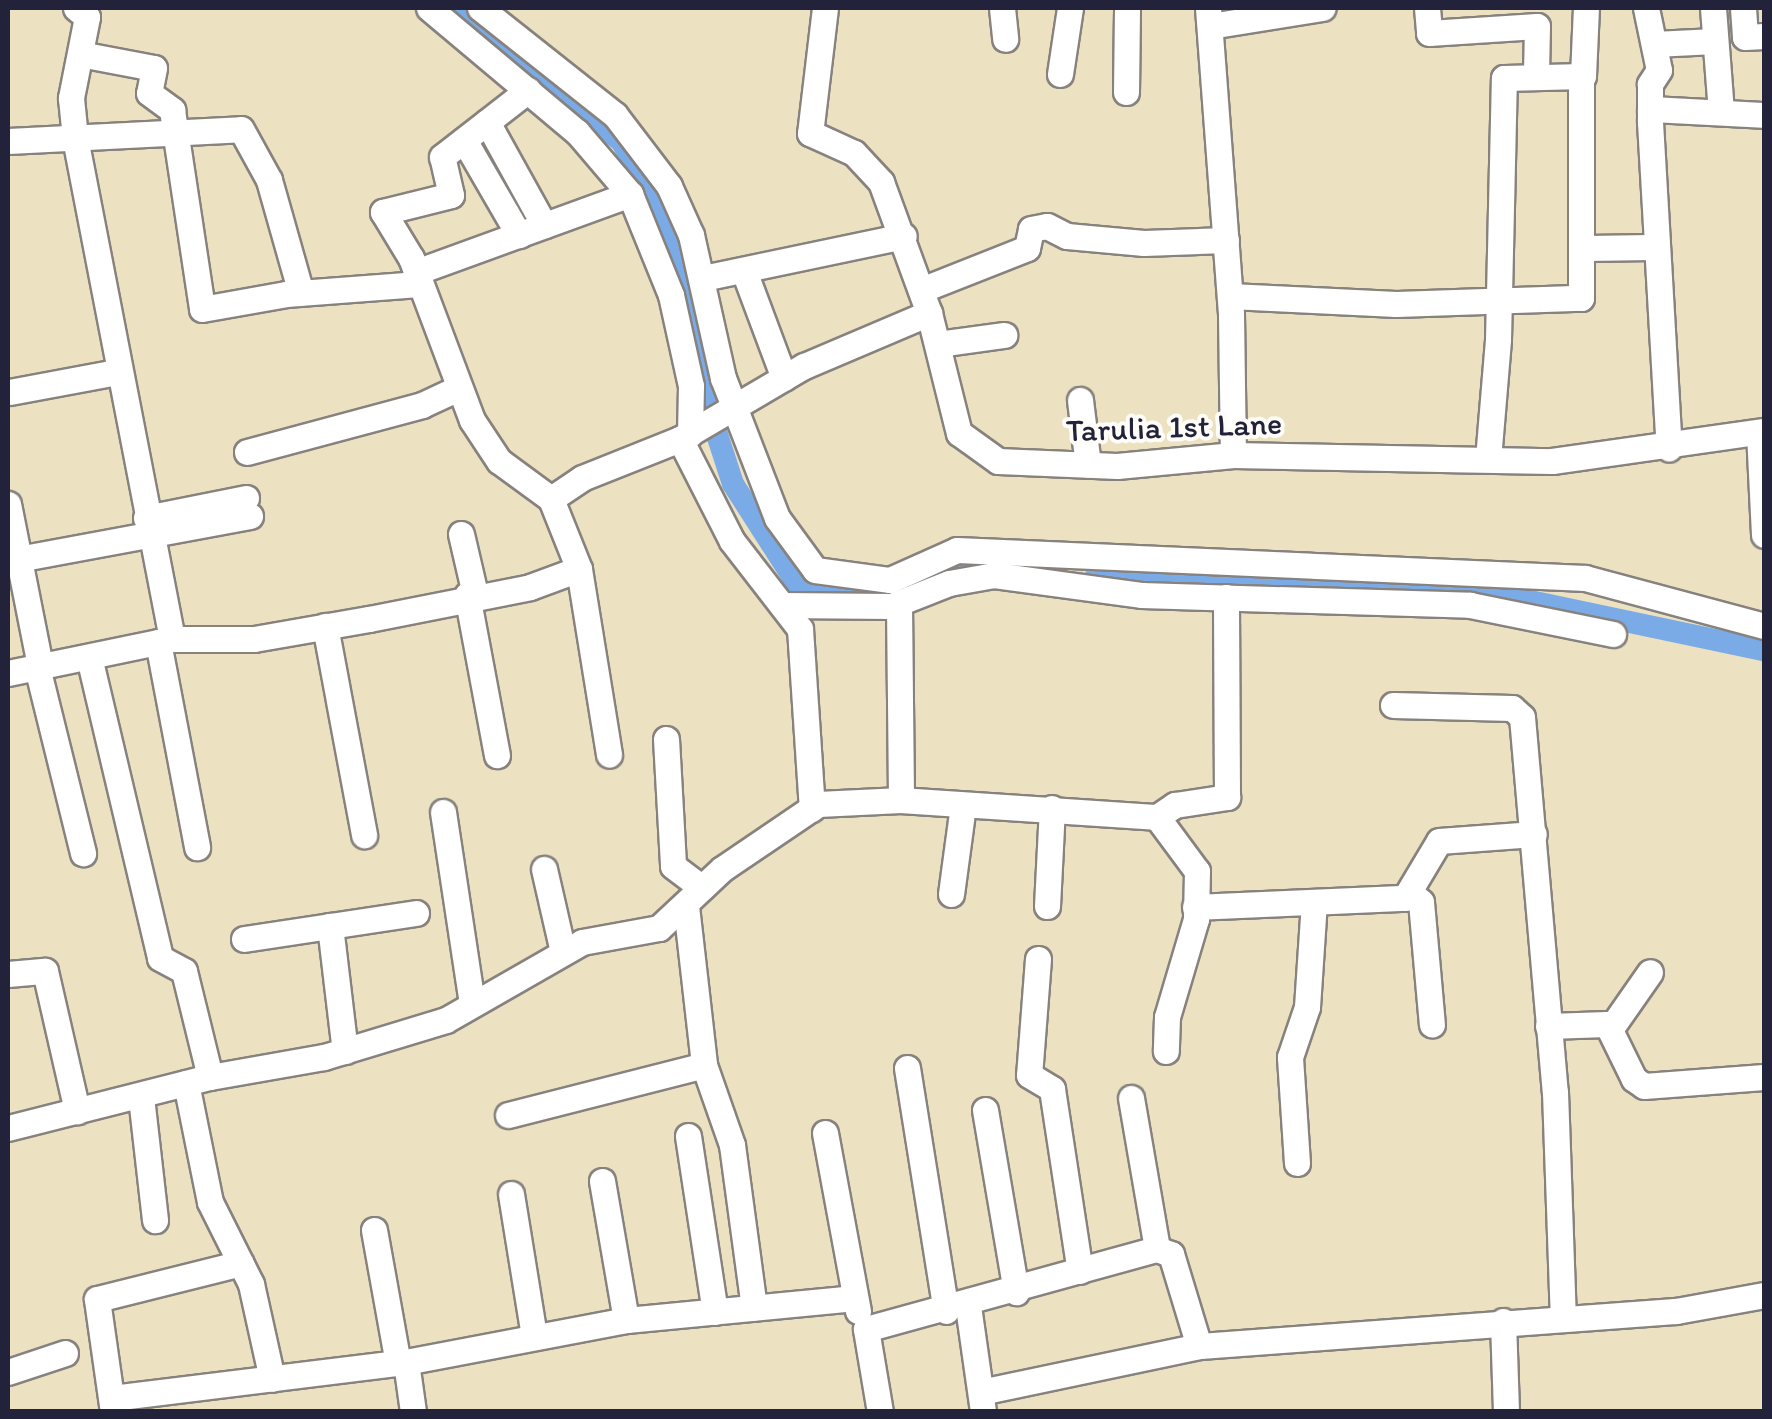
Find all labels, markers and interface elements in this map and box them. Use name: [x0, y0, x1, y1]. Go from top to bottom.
street label: Tarulia 1st Lane: [1065, 404, 1283, 450]

